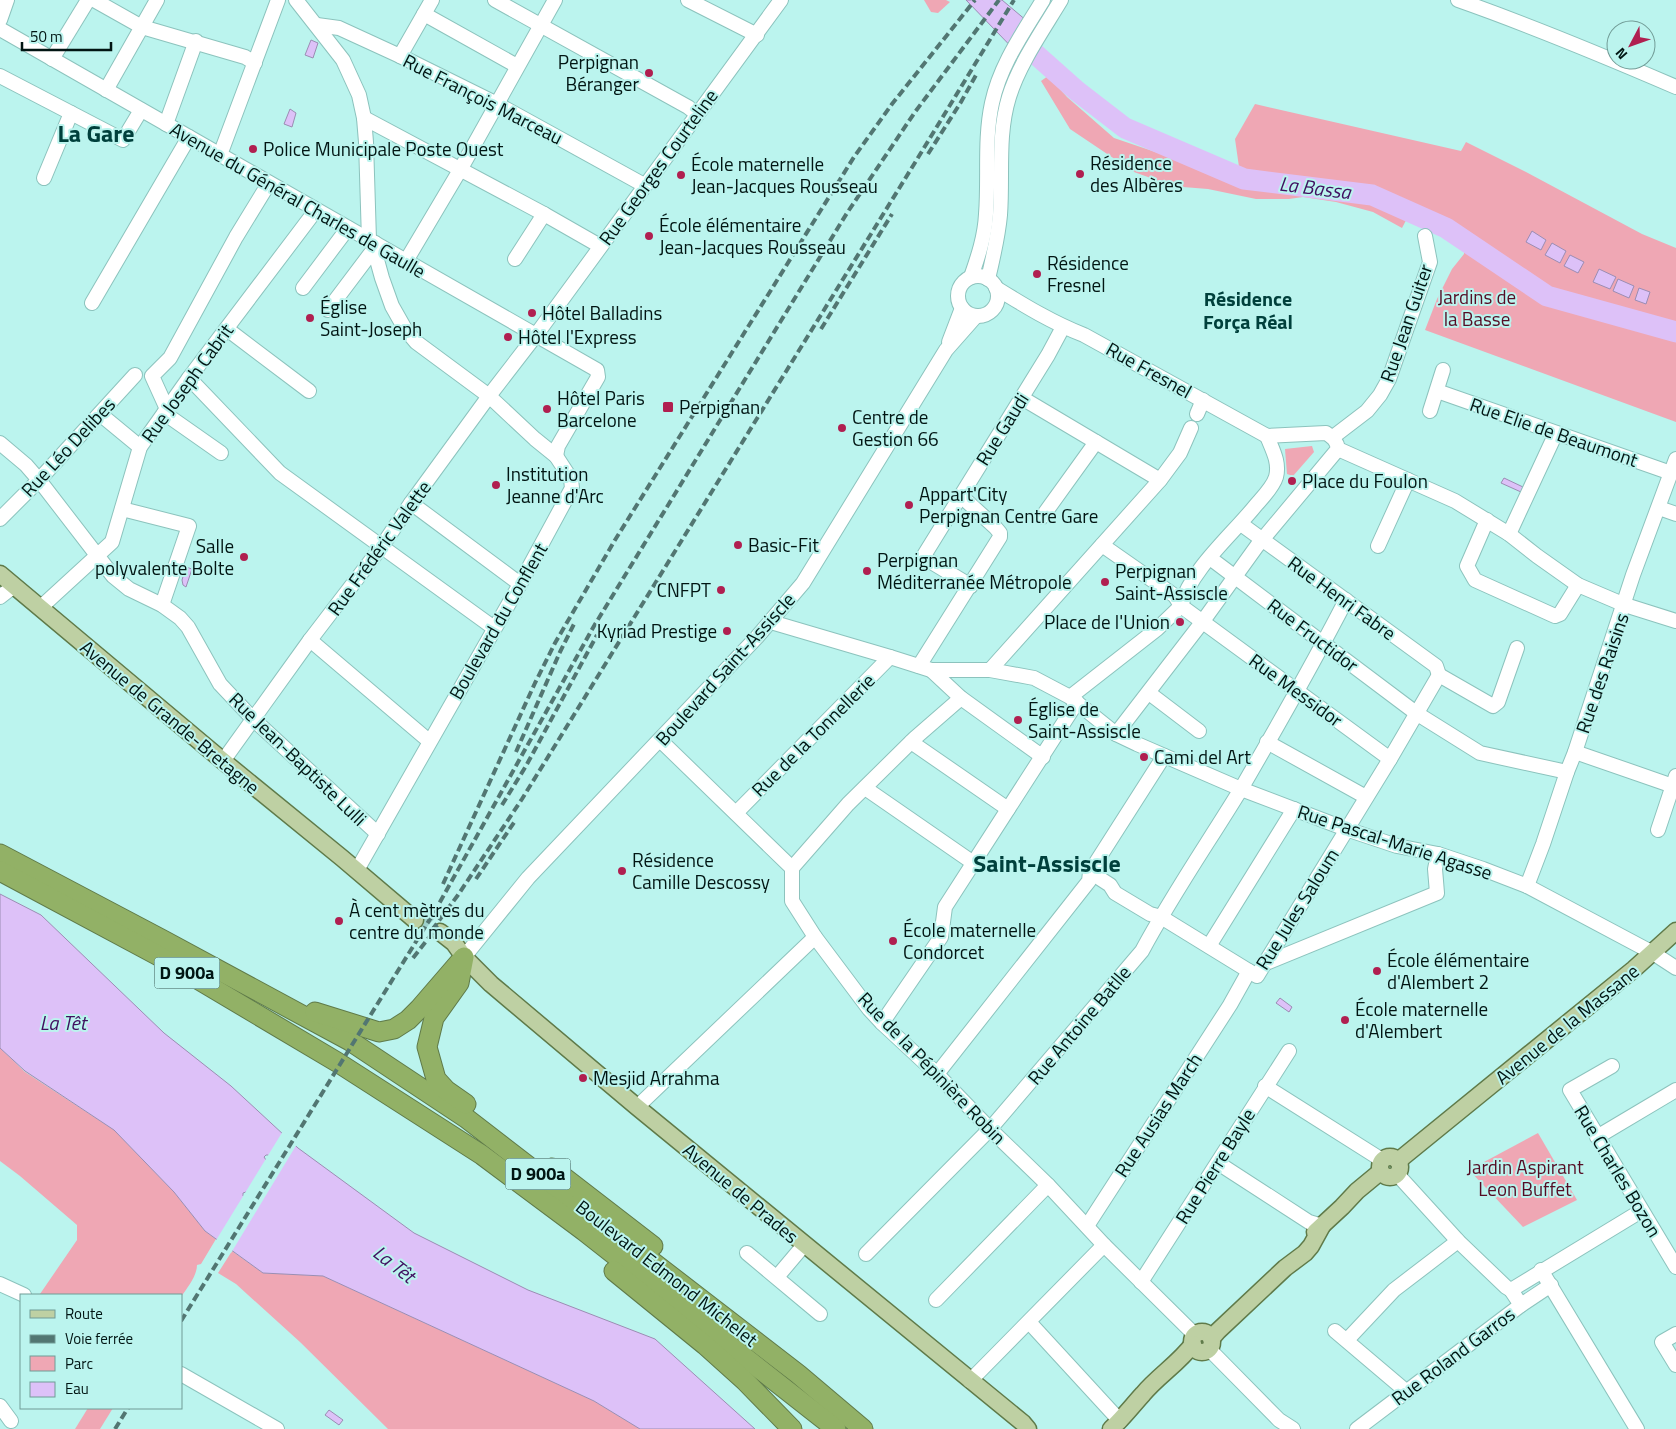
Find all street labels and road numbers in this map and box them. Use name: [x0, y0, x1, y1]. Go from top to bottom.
street label: Rue François Marceau: [398, 46, 568, 151]
street label: Rue Georges Courteline: [591, 82, 724, 251]
street label: Avenue du Général Charles de Gaulle: [165, 114, 431, 285]
street label: Rue Jean Guiter: [1372, 259, 1439, 386]
street label: Rue Joseph Cabrit: [133, 317, 240, 448]
street label: Rue Fresnel: [1101, 334, 1197, 405]
street label: Rue Gaudi: [968, 387, 1035, 471]
street label: Rue Elie de Beaumont: [1466, 389, 1642, 474]
street label: Rue Léo Delibes: [14, 390, 122, 503]
street label: Rue Frédéric Valette: [320, 474, 438, 621]
street label: Boulevard du Conflent: [441, 537, 554, 704]
street label: Rue Henri Fabre: [1282, 548, 1403, 647]
street label: Boulevard Saint-Assiscle: [648, 586, 801, 752]
street label: Rue Fructidor: [1262, 591, 1365, 679]
street label: Rue des Raisins: [1567, 609, 1636, 737]
street label: Avenue de Grande-Bretagne: [74, 633, 267, 801]
street label: Rue Messidor: [1243, 646, 1349, 734]
street label: Rue de la Tonnellerie: [744, 666, 881, 803]
street label: Rue Jean-Baptiste Lulli: [223, 685, 374, 832]
street label: Rue Pascal-Marie Agasse: [1294, 796, 1496, 887]
street label: Rue Jules Saloum: [1248, 842, 1346, 975]
street label: Avenue de la Massane: [1488, 956, 1645, 1091]
road number: D 900a: [154, 958, 220, 988]
street label: Rue Antoine Batlle: [1020, 959, 1137, 1091]
street label: Rue de la Pépinière Robin: [852, 985, 1013, 1151]
street label: Rue Ausias March: [1107, 1047, 1209, 1183]
street label: Rue Charles Bozon: [1567, 1099, 1669, 1242]
street label: Rue Pierre Bayle: [1167, 1102, 1262, 1229]
street label: Avenue de Prades: [677, 1135, 806, 1250]
road number: D 900a: [506, 1158, 570, 1190]
street label: Boulevard Edmond Michelet: [570, 1192, 765, 1353]
street label: Rue Roland Garros: [1385, 1299, 1521, 1412]

